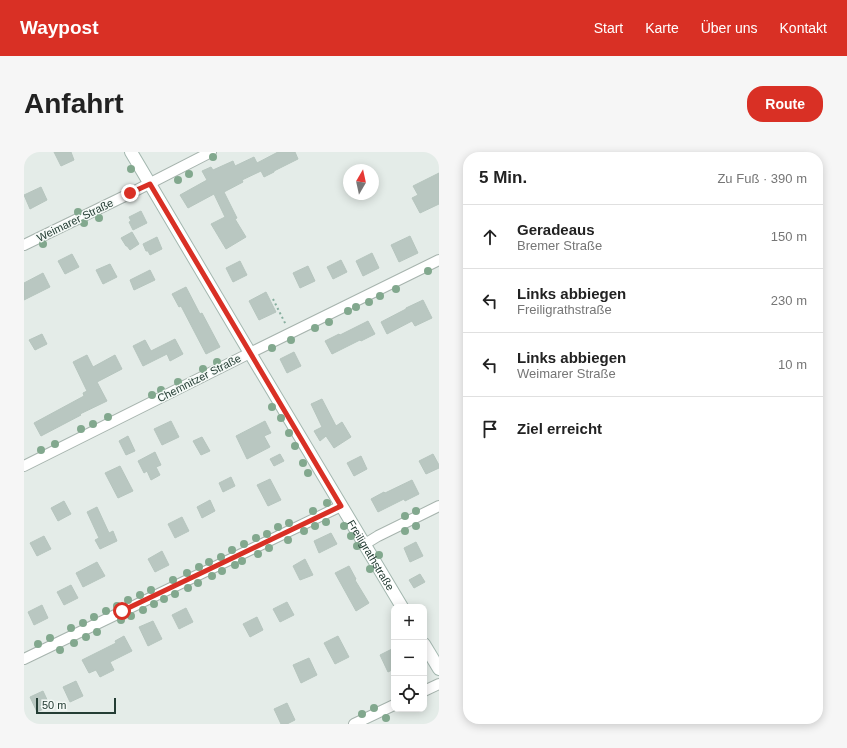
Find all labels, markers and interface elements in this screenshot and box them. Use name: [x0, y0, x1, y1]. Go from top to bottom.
text: Waypost: [20, 17, 98, 38]
text: Start: [594, 20, 623, 36]
text: Karte: [645, 20, 679, 36]
text: Über uns: [701, 20, 758, 36]
text: Kontakt: [780, 20, 827, 36]
button: Route: [747, 86, 823, 122]
text: Anfahrt: [24, 88, 124, 119]
north arrow: [343, 164, 379, 200]
text: 5 Min.: [479, 168, 527, 187]
text: Zu Fuß · 390 m: [717, 171, 807, 186]
route end: [121, 184, 139, 202]
street label: Weimarer Straße: [35, 196, 115, 244]
text: Geradeaus: [517, 221, 595, 238]
icon: ahead: [479, 226, 501, 248]
text: 150 m: [771, 229, 807, 244]
text: Bremer Straße: [517, 238, 602, 253]
text: Links abbiegen: [517, 285, 626, 302]
icon: left: [479, 290, 501, 312]
text: 230 m: [771, 293, 807, 308]
text: Freiligrathstraße: [517, 302, 612, 317]
text: Links abbiegen: [517, 349, 626, 366]
street label: Chemnitzer Straße: [155, 352, 243, 404]
icon: left: [479, 354, 501, 376]
text: 10 m: [778, 357, 807, 372]
text: Weimarer Straße: [517, 366, 616, 381]
icon: arrive: [479, 418, 501, 440]
text: Ziel erreicht: [517, 420, 602, 437]
street label: Freiligrathstraße: [345, 518, 397, 593]
route start: [113, 602, 131, 620]
map controls: [391, 604, 427, 712]
button: +: [391, 604, 427, 640]
button: −: [391, 640, 427, 676]
button: locate: [391, 676, 427, 712]
scale bar: [36, 696, 116, 715]
text: 50 m: [42, 699, 66, 711]

